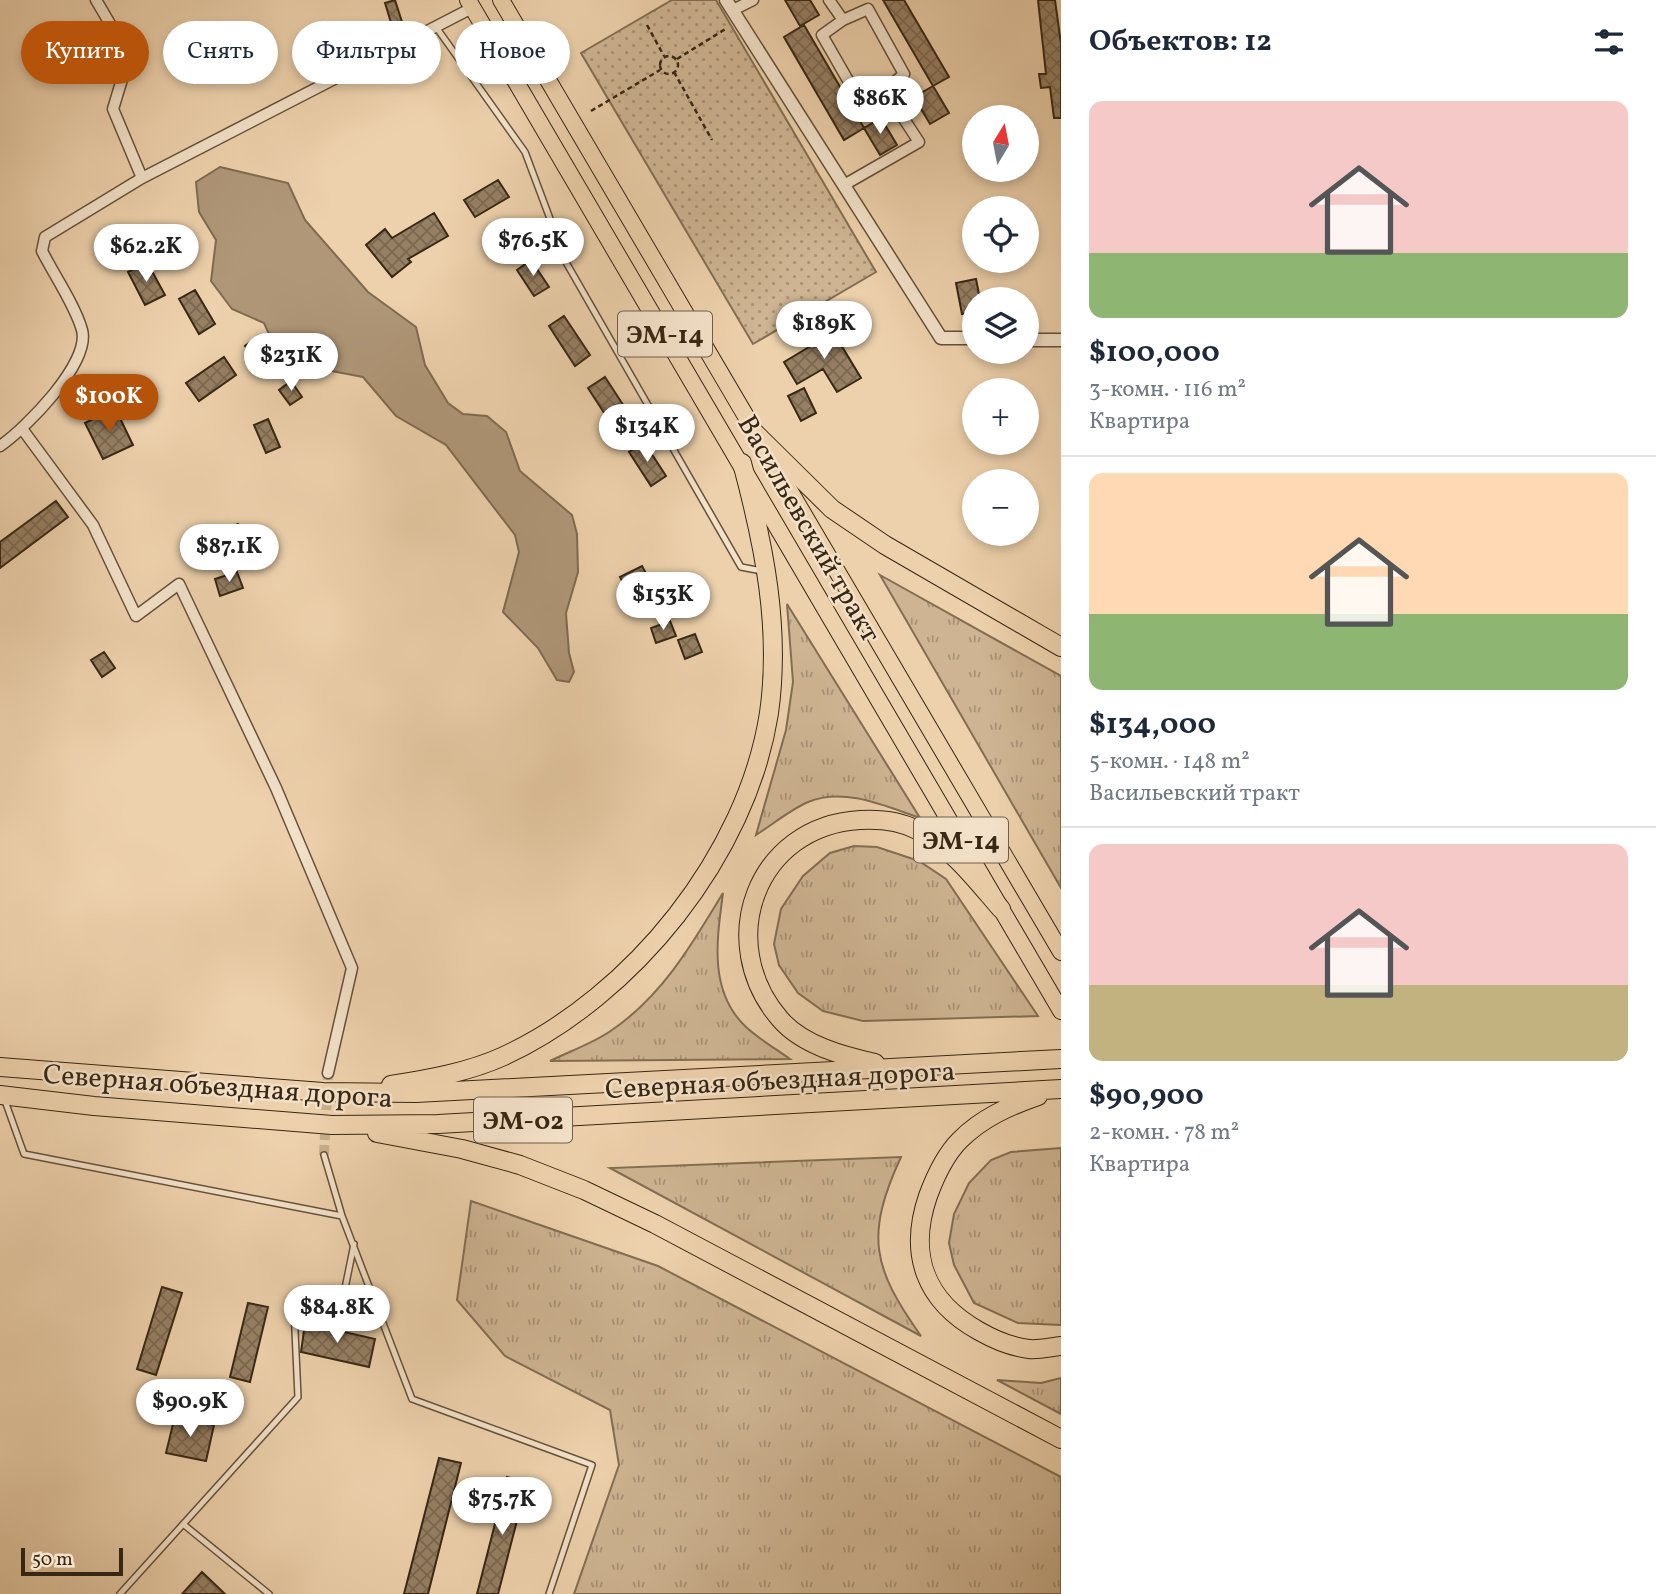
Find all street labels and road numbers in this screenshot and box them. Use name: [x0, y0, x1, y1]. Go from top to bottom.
road number: ЭМ-14: [618, 312, 712, 356]
street label: Васильевский тракт: [727, 408, 889, 650]
road number: ЭМ-14: [914, 818, 1008, 862]
street label: Северная объездная дорога: [604, 1053, 956, 1110]
street label: Северная объездная дорога: [42, 1056, 394, 1119]
road number: ЭМ-02: [474, 1098, 572, 1142]

